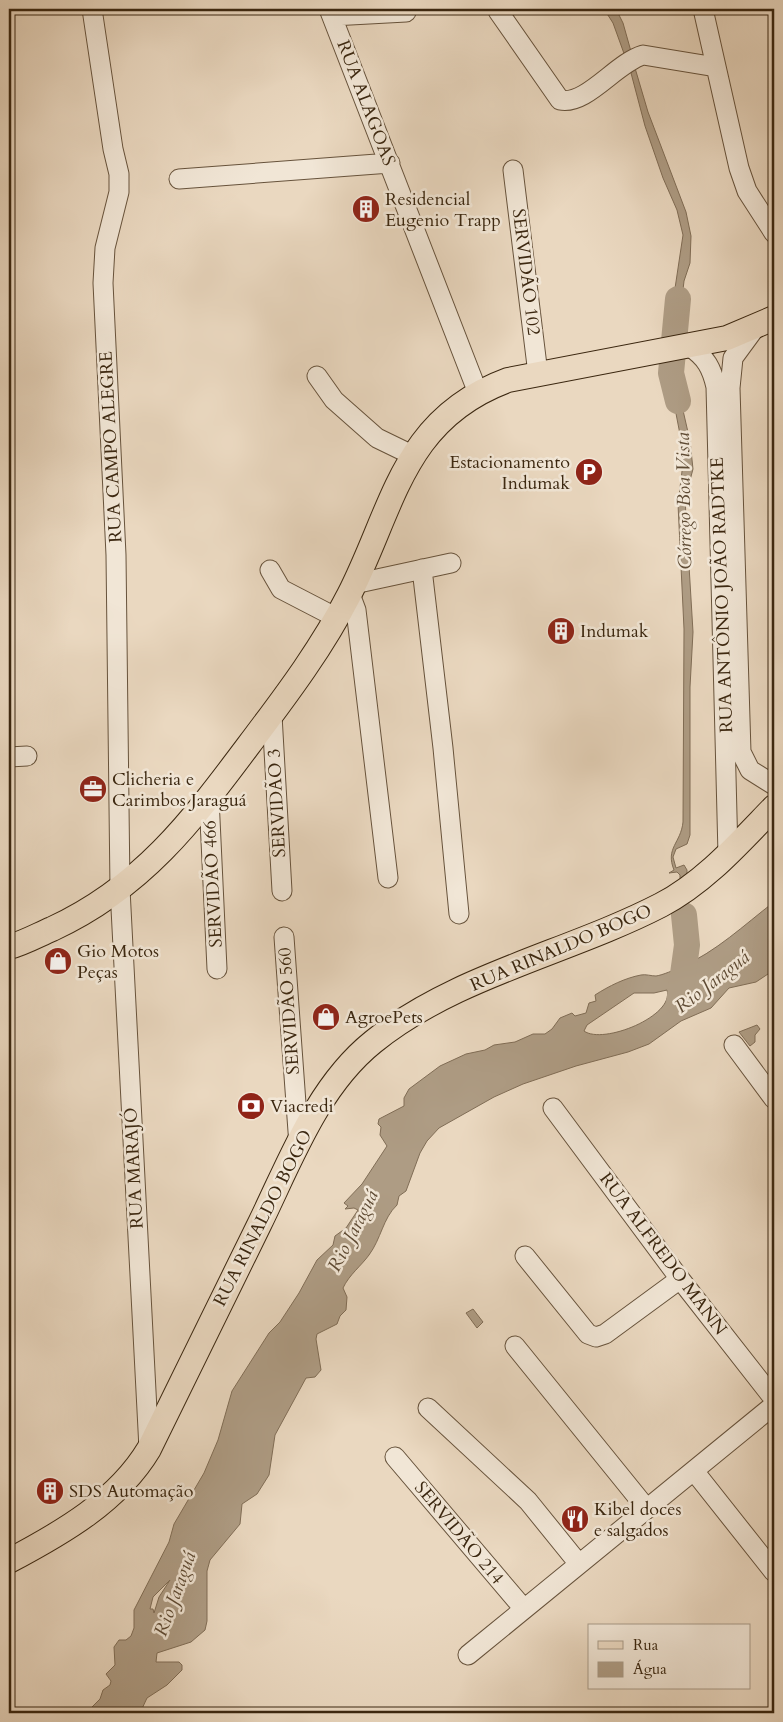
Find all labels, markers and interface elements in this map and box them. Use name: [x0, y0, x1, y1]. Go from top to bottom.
street label: RUA ALAGOAS: [331, 36, 401, 170]
place label: Residencial Eugenio Trapp: [385, 187, 501, 233]
building icon: Residencial Eugenio Trapp: [351, 194, 381, 224]
street label: SERVIDÃO 102: [506, 207, 546, 337]
street label: RUA CAMPO ALEGRE: [93, 350, 129, 544]
water label: Córrego Boa Vista: [670, 432, 698, 570]
place label: Estacionamento Indumak: [449, 450, 570, 496]
parking icon: Estacionamento Indumak: [574, 457, 604, 487]
street label: RUA ANTÔNIO JOÃO RADTKE: [705, 457, 739, 733]
building icon: Indumak: [546, 616, 576, 646]
place label: Indumak: [580, 619, 649, 644]
street label: SERVIDÃO 3: [262, 748, 292, 858]
place label: Clicheria e Carimbos Jaraguá: [112, 767, 247, 813]
office icon: Clicheria e Carimbos Jaraguá: [78, 774, 108, 804]
street label: SERVIDÃO 466: [197, 820, 229, 948]
street label: RUA RINALDO BOGO: [466, 898, 656, 998]
place label: Gio Motos Peças: [77, 939, 159, 985]
water label: Rio Jaraguá: [669, 944, 755, 1019]
shop icon: Gio Motos Peças: [43, 946, 73, 976]
street label: SERVIDÃO 560: [272, 947, 306, 1075]
shop icon: AgroePets: [311, 1002, 341, 1032]
place label: AgroePets: [345, 1005, 423, 1030]
bank icon: Viacredi: [236, 1091, 266, 1121]
place label: Viacredi: [270, 1094, 334, 1119]
street label: RUA MARAJÓ: [118, 1107, 150, 1230]
street label: RUA RINALDO BOGO: [208, 1125, 318, 1311]
street label: RUA ALFREDO MANN: [593, 1167, 733, 1341]
water label: Rio Jaraguá: [321, 1185, 385, 1276]
building icon: SDS Automação: [35, 1476, 65, 1506]
street label: SERVIDÃO 214: [408, 1476, 510, 1590]
place label: SDS Automação: [69, 1479, 194, 1504]
place label: Kibel doces e salgados: [594, 1497, 681, 1543]
restaurant icon: Kibel doces e salgados: [560, 1504, 590, 1534]
water label: Rio Jaraguá: [148, 1547, 203, 1640]
legend: [588, 1624, 750, 1690]
text: Rua: [633, 1635, 659, 1655]
text: Água: [633, 1659, 667, 1679]

